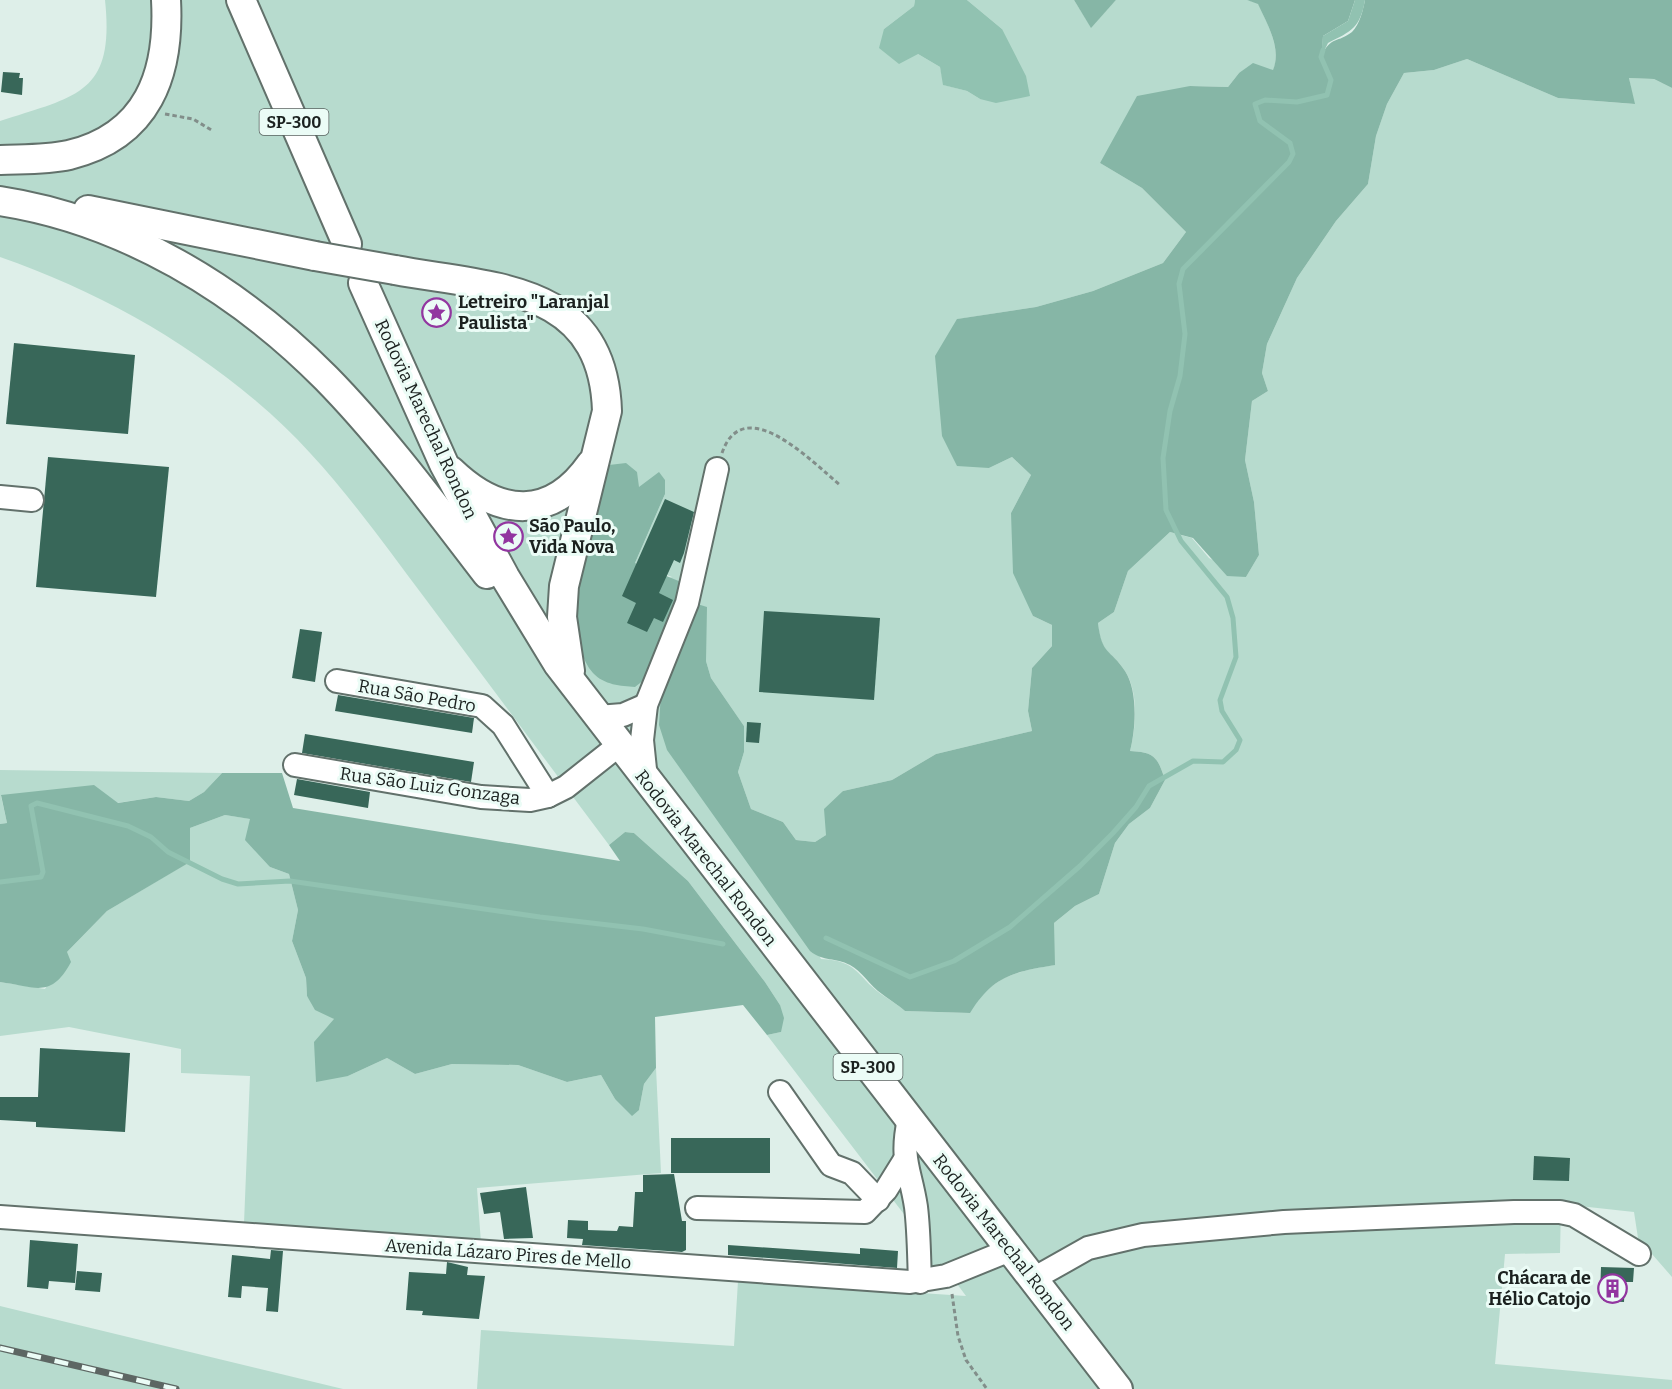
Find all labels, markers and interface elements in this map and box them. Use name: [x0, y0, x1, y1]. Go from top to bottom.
road number: SP-300: [260, 109, 328, 135]
place label: Letreiro "Laranjal Paulista": [458, 291, 609, 334]
place icon: Letreiro "Laranjal Paulista": [421, 296, 453, 328]
street label: Rodovia Marechal Rondon: [370, 316, 482, 523]
place label: São Paulo, Vida Nova: [529, 515, 615, 558]
place icon: São Paulo, Vida Nova: [492, 520, 524, 552]
street label: Rua São Pedro: [356, 675, 478, 717]
street label: Rua São Luiz Gonzaga: [338, 762, 522, 810]
street label: Rodovia Marechal Rondon: [630, 765, 782, 951]
road number: SP-300: [834, 1054, 902, 1080]
street label: Rodovia Marechal Rondon: [928, 1149, 1080, 1335]
street label: Avenida Lázaro Pires de Mello: [384, 1234, 632, 1274]
place label: Chácara de Hélio Catojo: [1488, 1267, 1591, 1310]
building icon: Chácara de Hélio Catojo: [1596, 1272, 1628, 1304]

